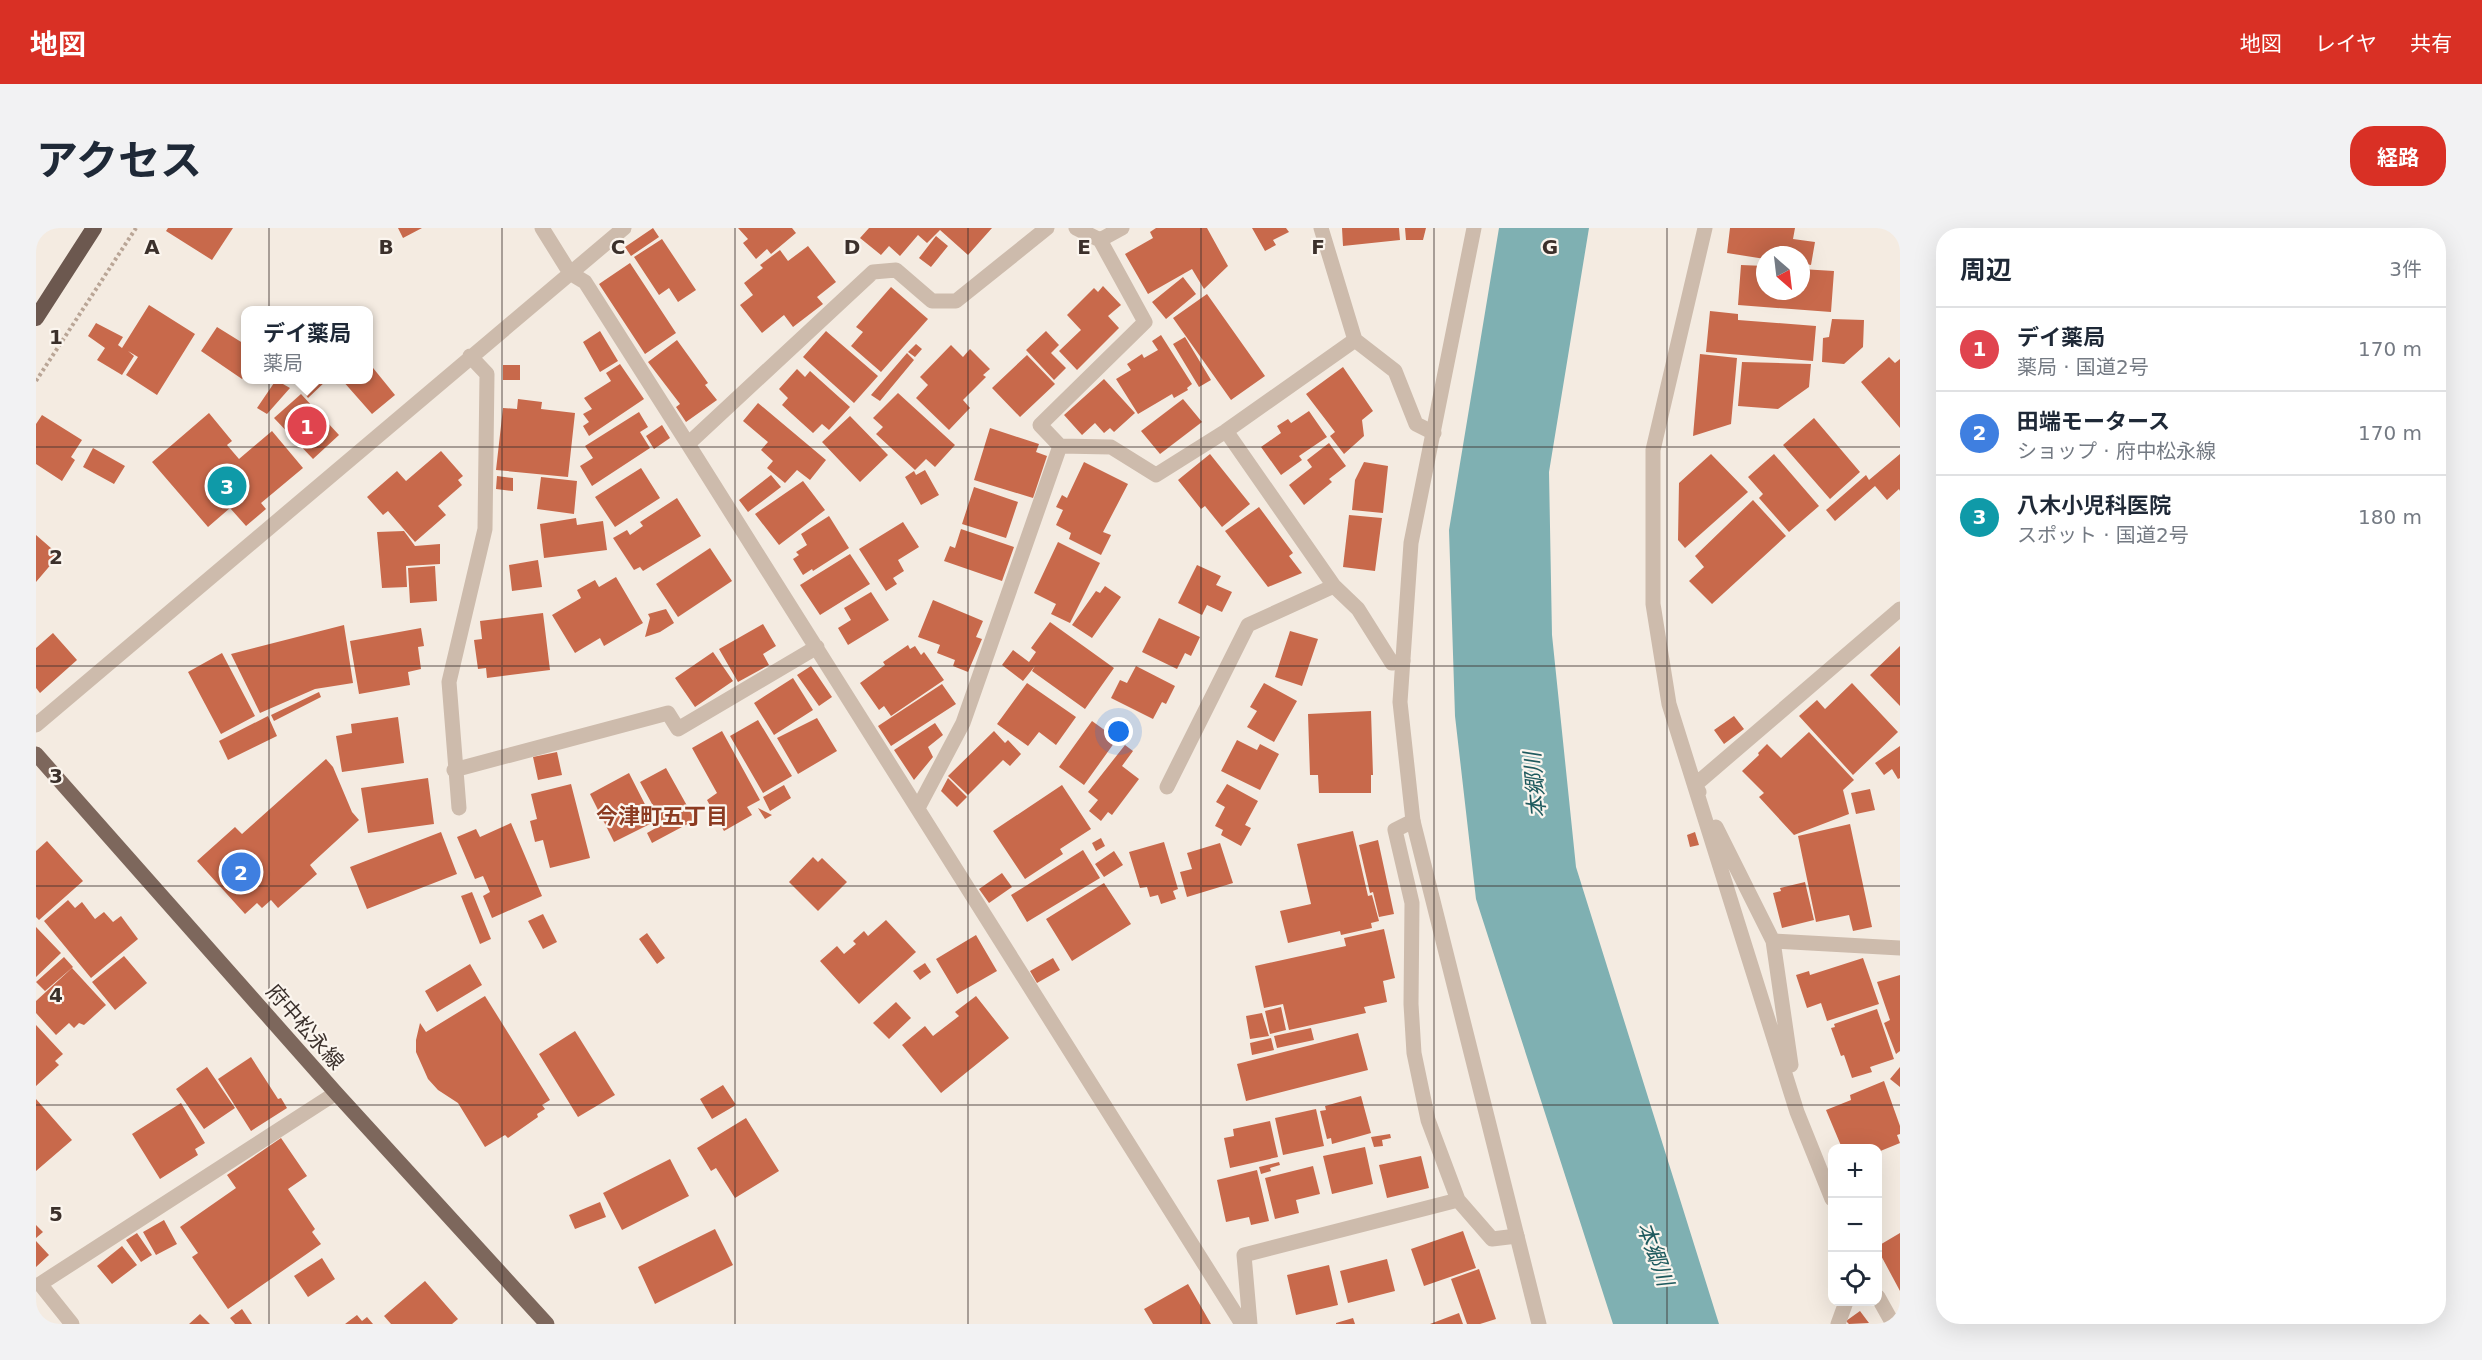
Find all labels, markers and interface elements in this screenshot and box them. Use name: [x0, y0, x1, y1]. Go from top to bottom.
text: 地図: [30, 28, 86, 61]
text: 地図: [2240, 32, 2282, 56]
text: レイヤ: [2315, 32, 2377, 56]
text: 共有: [2410, 32, 2452, 56]
button: 経路: [2350, 126, 2446, 186]
text: アクセス: [36, 136, 202, 185]
text: A: [144, 235, 160, 259]
text: B: [378, 235, 394, 259]
text: C: [611, 235, 625, 259]
text: D: [844, 235, 860, 259]
text: E: [1077, 235, 1091, 259]
text: F: [1311, 235, 1325, 259]
text: G: [1542, 235, 1558, 259]
north arrow: [1756, 246, 1810, 300]
text: 周辺: [1960, 255, 2012, 285]
text: 3件: [2389, 257, 2422, 281]
popup: [241, 306, 373, 384]
text: デイ薬局: [263, 321, 351, 346]
text: 1: [49, 325, 63, 349]
text: デイ薬局: [2017, 325, 2105, 350]
text: 1: [1973, 337, 1986, 361]
text: 170 m: [2358, 337, 2422, 361]
text: 薬局: [263, 351, 303, 375]
text: 薬局 · 国道2号: [2017, 355, 2149, 379]
pin: 1: [288, 404, 326, 448]
text: 田端モータース: [2017, 409, 2170, 434]
text: 2: [1973, 421, 1986, 445]
text: 170 m: [2358, 421, 2422, 445]
text: ショップ · 府中松永線: [2017, 439, 2216, 463]
pin: 3: [208, 464, 246, 508]
text: 八木小児科医院: [2017, 493, 2171, 518]
text: 3: [1973, 505, 1986, 529]
text: 180 m: [2358, 505, 2422, 529]
text: スポット · 国道2号: [2017, 523, 2189, 547]
text: 2: [49, 545, 63, 569]
your location: [1104, 717, 1133, 746]
water label: 本郷川: [1519, 749, 1550, 819]
text: 3: [49, 764, 63, 788]
district label: 今津町五丁目: [596, 804, 728, 829]
pin: 2: [222, 850, 260, 894]
street label: 府中松永線: [262, 980, 348, 1074]
text: 4: [49, 983, 63, 1007]
map controls: [1828, 1144, 1882, 1306]
button: +: [1828, 1144, 1882, 1198]
button: −: [1828, 1198, 1882, 1252]
text: 5: [49, 1202, 63, 1226]
water label: 本郷川: [1632, 1219, 1679, 1291]
button: locate: [1828, 1252, 1882, 1306]

